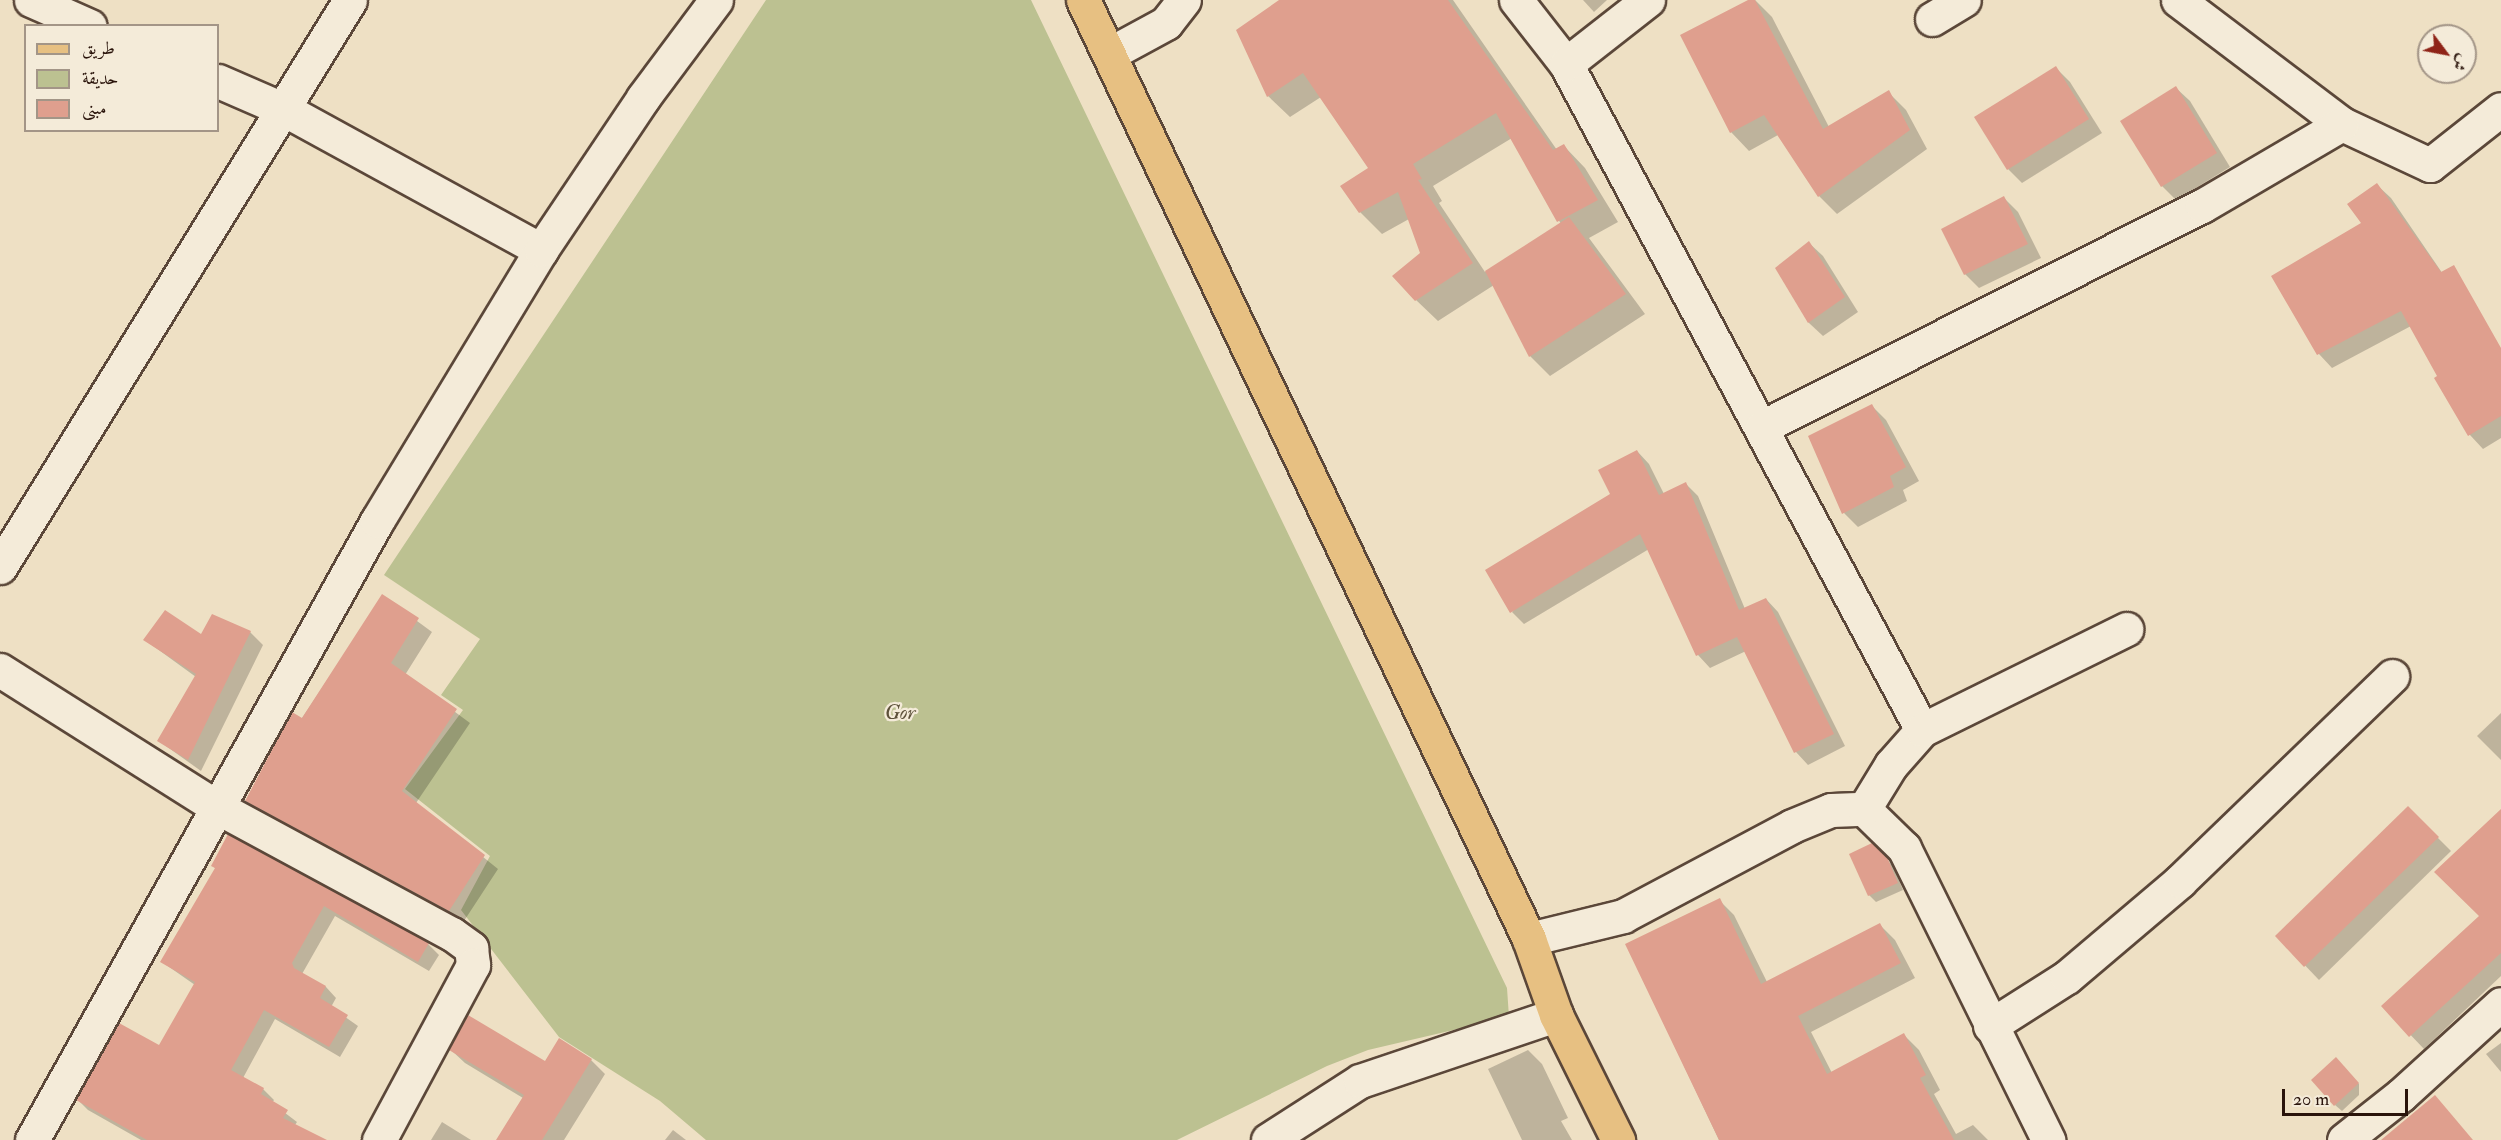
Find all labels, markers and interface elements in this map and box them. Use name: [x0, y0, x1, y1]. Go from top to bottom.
legend: [24, 24, 219, 132]
north arrow: [2417, 24, 2477, 84]
text: طريق: [82, 37, 115, 60]
text: ش: [2448, 50, 2473, 75]
text: حديقة: [82, 67, 118, 90]
text: مبنى: [82, 97, 107, 120]
park label: Gor: [885, 700, 915, 726]
scale bar: [2285, 1077, 2411, 1115]
text: 20 m: [2293, 1088, 2329, 1111]

